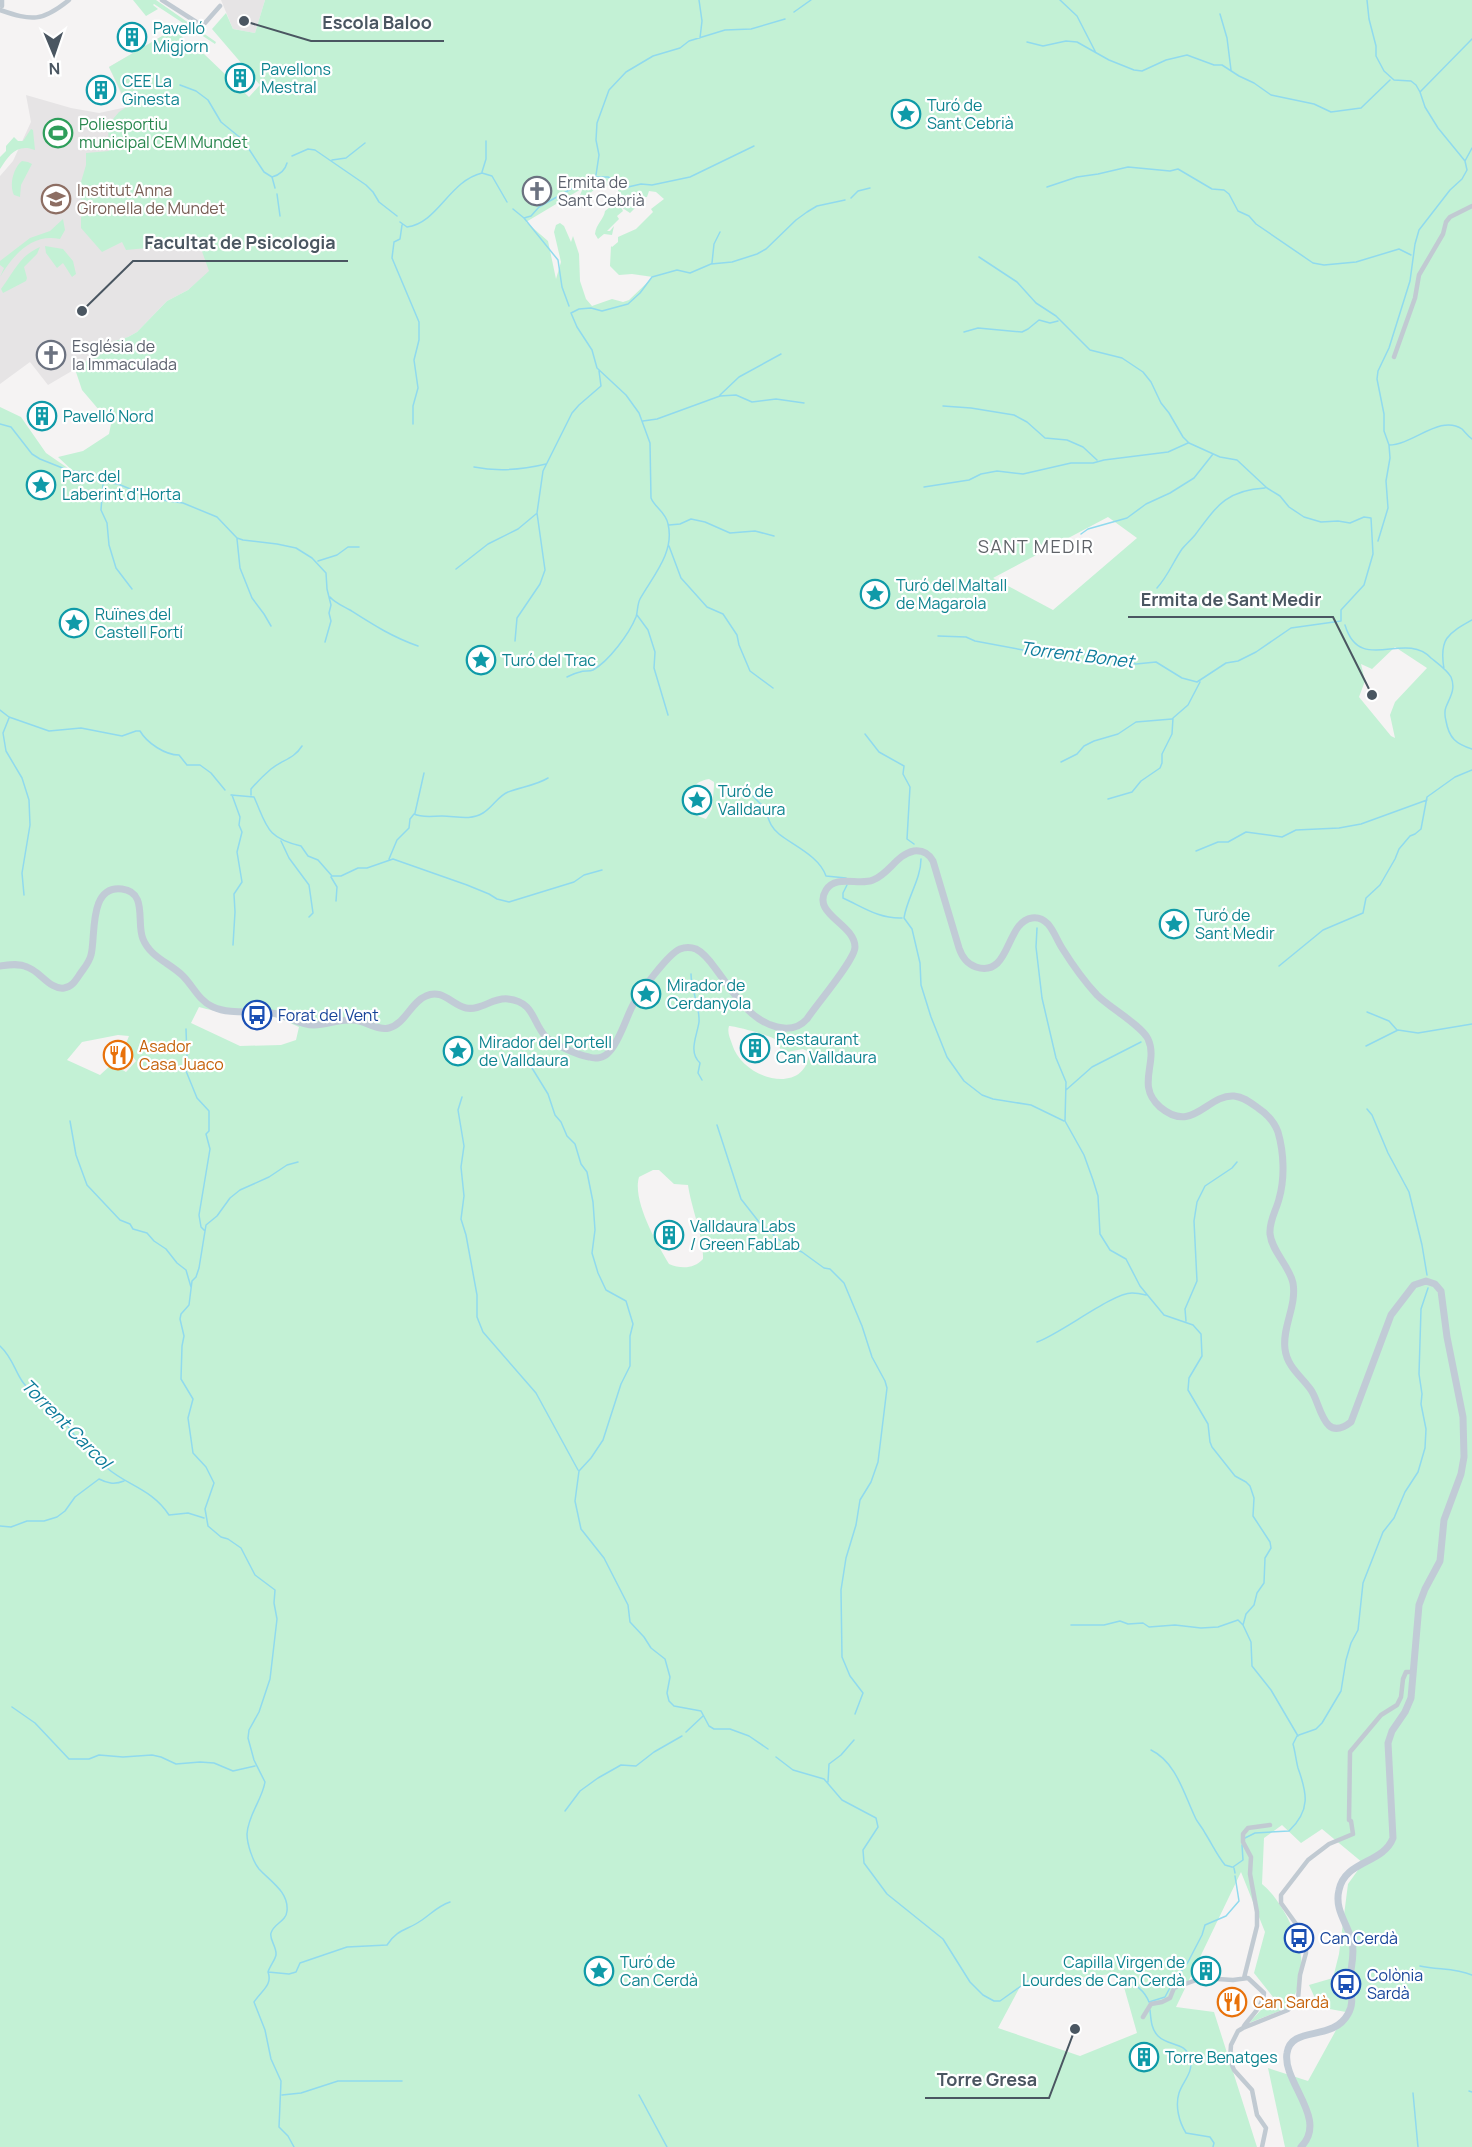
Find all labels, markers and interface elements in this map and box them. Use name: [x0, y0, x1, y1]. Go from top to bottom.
callout: Escola Baloo: [311, 5, 444, 41]
text: Escola Baloo: [322, 10, 432, 34]
place label: Pavelló Migjorn: [153, 17, 208, 57]
building icon: Pavelló Migjorn: [116, 21, 148, 53]
north arrow: [24, 24, 84, 84]
text: N: [48, 58, 61, 80]
place label: Pavellons Mestral: [261, 58, 331, 98]
building icon: Pavellons Mestral: [224, 62, 256, 94]
place label: CEE La Ginesta: [122, 70, 180, 110]
building icon: CEE La Ginesta: [85, 74, 117, 106]
place label: Turó de Sant Cebrià: [927, 94, 1014, 134]
place icon: Turó de Sant Cebrià: [890, 98, 922, 130]
place label: Poliesportiu municipal CEM Mundet: [79, 113, 248, 153]
sports icon: Poliesportiu municipal CEM Mundet: [42, 117, 74, 149]
place label: Ermita de Sant Cebrià: [558, 171, 645, 211]
church icon: Ermita de Sant Cebrià: [521, 175, 553, 207]
place label: Institut Anna Gironella de Mundet: [77, 179, 225, 219]
school or university icon: Institut Anna Gironella de Mundet: [40, 183, 72, 215]
callout: Facultat de Psicologia: [133, 225, 348, 261]
text: Facultat de Psicologia: [144, 230, 336, 254]
place label: Església de la Immaculada: [72, 335, 177, 375]
church icon: Església de la Immaculada: [35, 339, 67, 371]
building icon: Pavelló Nord: [26, 400, 58, 432]
place label: Pavelló Nord: [63, 405, 154, 427]
place label: Parc del Laberint d'Horta: [62, 465, 181, 505]
place icon: Parc del Laberint d'Horta: [25, 469, 57, 501]
district label: SANT MEDIR: [978, 534, 1094, 558]
place label: Turó del Maltall de Magarola: [896, 574, 1007, 614]
place icon: Turó del Maltall de Magarola: [859, 578, 891, 610]
callout: Ermita de Sant Medir: [1128, 581, 1333, 617]
text: Ermita de Sant Medir: [1141, 587, 1321, 611]
place label: Ruïnes del Castell Fortí: [95, 603, 183, 643]
place icon: Ruïnes del Castell Fortí: [58, 607, 90, 639]
water label: Torrent Bonet: [1019, 635, 1137, 673]
place icon: Turó del Trac: [465, 644, 497, 676]
place label: Turó del Trac: [502, 649, 596, 671]
place label: Turó de Valldaura: [718, 780, 786, 820]
place icon: Turó de Valldaura: [681, 784, 713, 816]
place label: Turó de Sant Medir: [1195, 904, 1275, 944]
place icon: Turó de Sant Medir: [1158, 908, 1190, 940]
place label: Mirador de Cerdanyola: [667, 974, 751, 1014]
place icon: Mirador de Cerdanyola: [630, 978, 662, 1010]
bus stop icon: Forat del Vent: [241, 999, 273, 1031]
place label: Forat del Vent: [278, 1004, 379, 1026]
place label: Restaurant Can Valldaura: [776, 1028, 877, 1068]
place label: Mirador del Portell de Valldaura: [479, 1031, 612, 1071]
building icon: Restaurant Can Valldaura: [739, 1032, 771, 1064]
place label: Asador Casa Juaco: [139, 1035, 224, 1075]
place icon: Mirador del Portell de Valldaura: [442, 1035, 474, 1067]
restaurant icon: Asador Casa Juaco: [102, 1039, 134, 1071]
place label: Valldaura Labs / Green FabLab: [690, 1215, 800, 1255]
building icon: Valldaura Labs / Green FabLab: [653, 1219, 685, 1251]
water label: Torrent Carcol: [16, 1373, 119, 1476]
bus stop icon: Can Cerdà: [1283, 1922, 1315, 1954]
place label: Can Cerdà: [1320, 1927, 1398, 1949]
place label: Turó de Can Cerdà: [620, 1951, 698, 1991]
place label: Capilla Virgen de Lourdes de Can Cerdà: [1022, 1951, 1185, 1991]
place icon: Turó de Can Cerdà: [583, 1955, 615, 1987]
building icon: Capilla Virgen de Lourdes de Can Cerdà: [1190, 1955, 1222, 1987]
place label: Colònia Sardà: [1367, 1964, 1423, 2004]
bus stop icon: Colònia Sardà: [1330, 1968, 1362, 2000]
restaurant icon: Can Sardà: [1216, 1986, 1248, 2018]
place label: Can Sardà: [1253, 1991, 1329, 2013]
building icon: Torre Benatges: [1128, 2041, 1160, 2073]
place label: Torre Benatges: [1165, 2046, 1278, 2068]
callout: Torre Gresa: [925, 2062, 1049, 2098]
text: Torre Gresa: [937, 2067, 1037, 2091]

